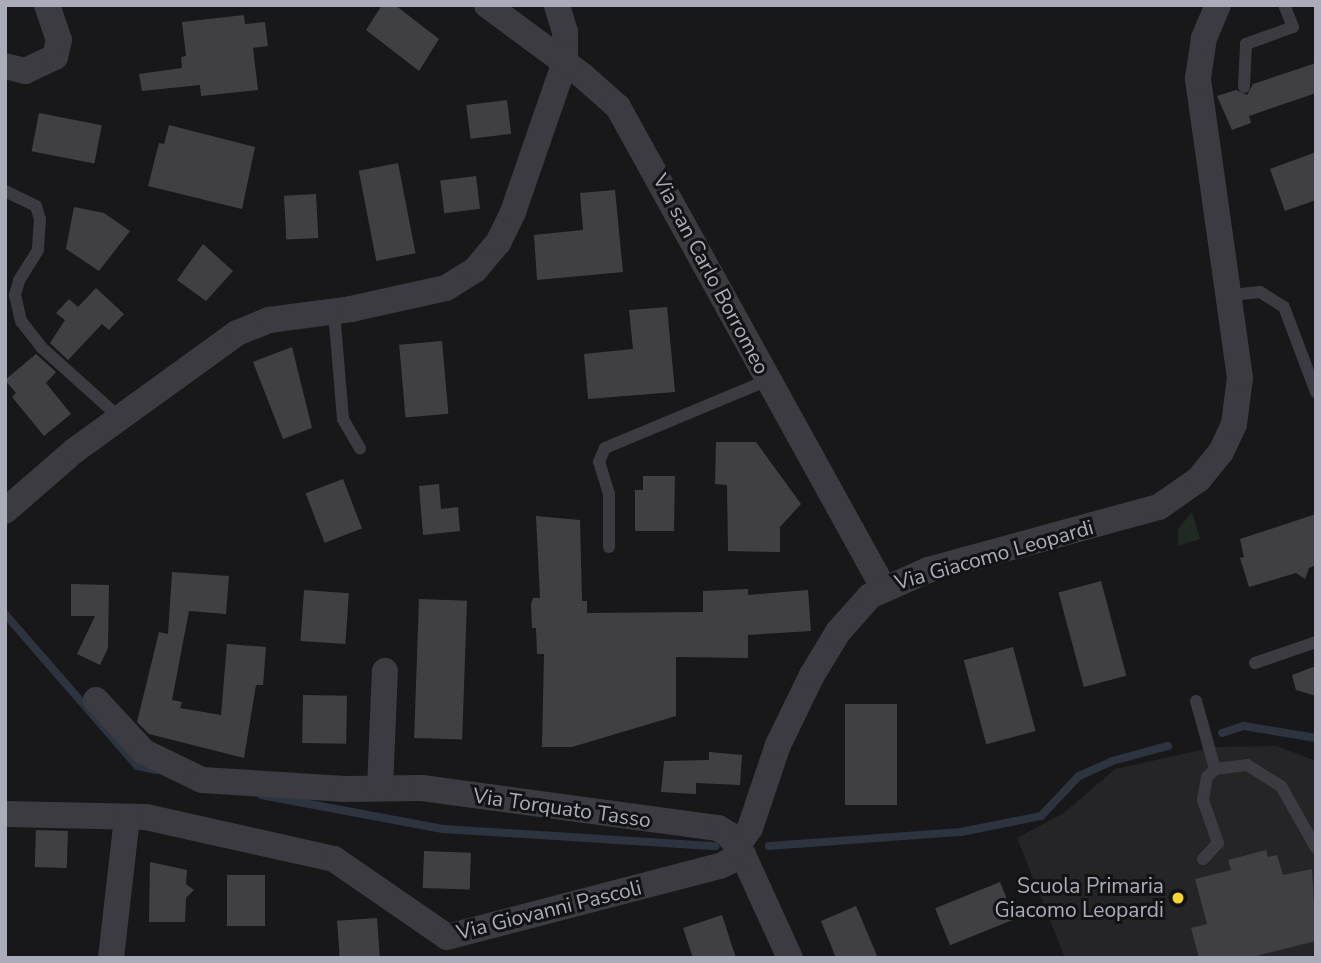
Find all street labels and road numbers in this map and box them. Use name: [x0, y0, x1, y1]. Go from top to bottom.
street label: Via san Carlo Borromeo: [647, 169, 775, 379]
street label: Via Giacomo Leopardi: [892, 515, 1096, 595]
street label: Via Torquato Tasso: [471, 783, 653, 833]
street label: Via Giovanni Pascoli: [454, 875, 644, 945]

